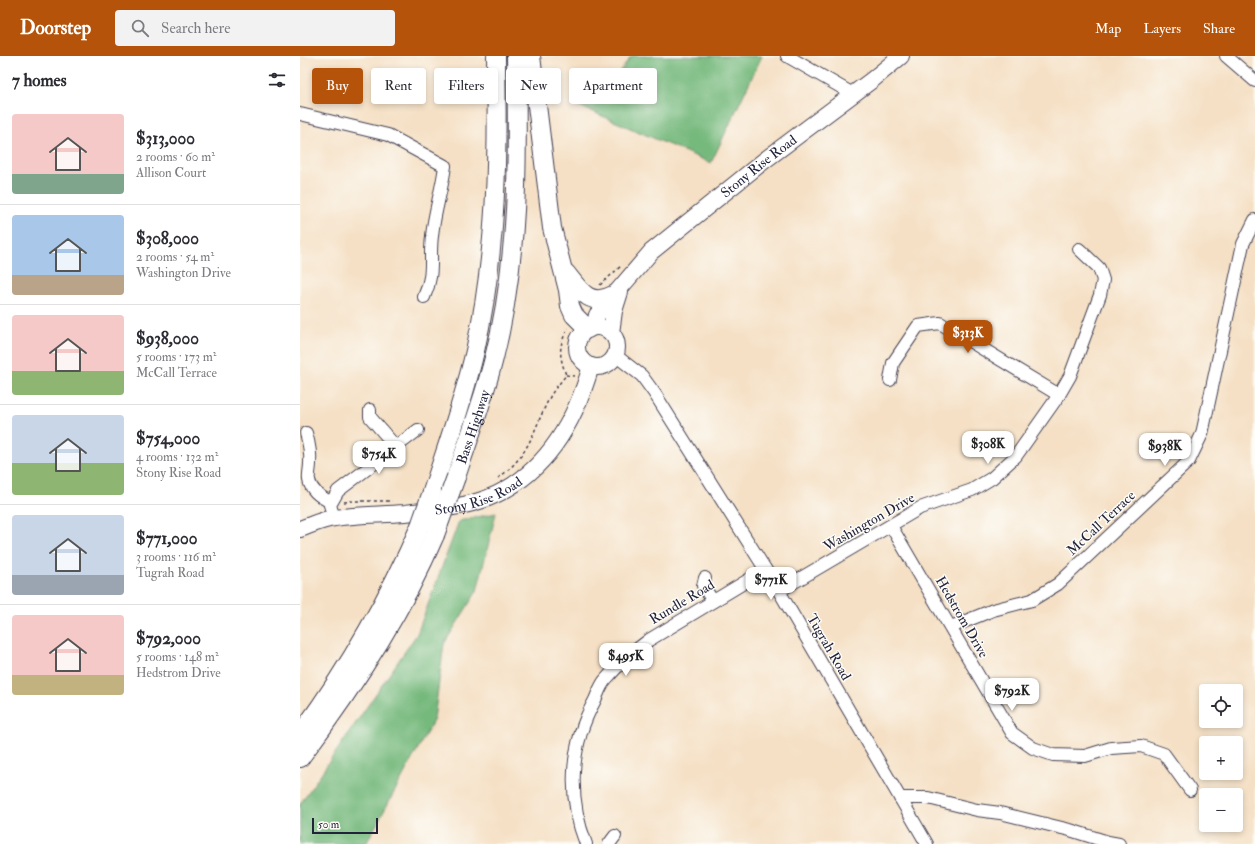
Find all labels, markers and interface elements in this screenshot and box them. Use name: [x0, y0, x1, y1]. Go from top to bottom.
search box: [115, 10, 395, 46]
text: Doorstep: [20, 16, 91, 40]
icon: search: [129, 17, 151, 39]
text: Search here: [161, 19, 230, 38]
text: Map: [1095, 20, 1121, 37]
text: Layers: [1143, 20, 1181, 37]
text: Share: [1203, 20, 1235, 37]
chip: Buy: [312, 68, 363, 104]
chip: Rent: [371, 68, 426, 104]
chip: Filters: [434, 68, 498, 104]
chip: New: [506, 68, 561, 104]
chip: Apartment: [569, 68, 657, 104]
icon: filters: [266, 69, 288, 91]
text: 7 homes: [12, 70, 67, 91]
text: $313,000: [136, 128, 195, 149]
icon: home: [44, 130, 92, 178]
street label: Stony Rise Road: [717, 131, 800, 201]
text: 2 rooms · 60 m²: [136, 149, 215, 165]
text: Allison Court: [136, 165, 206, 181]
text: $308,000: [136, 228, 199, 249]
icon: home: [44, 231, 92, 279]
text: 2 rooms · 54 m²: [136, 249, 214, 265]
text: Washington Drive: [136, 265, 231, 281]
pin: $313K: [940, 320, 996, 354]
text: $313K: [952, 325, 984, 341]
text: $938,000: [136, 328, 199, 349]
icon: home: [44, 331, 92, 379]
text: 5 rooms · 173 m²: [136, 349, 216, 365]
text: McCall Terrace: [136, 365, 217, 381]
street label: Bass Highway: [453, 387, 494, 466]
text: $754,000: [136, 428, 200, 449]
icon: home: [44, 431, 92, 479]
pin: $308K: [960, 431, 1016, 465]
pin: $938K: [1137, 433, 1193, 467]
text: $308K: [971, 436, 1005, 452]
text: $938K: [1148, 438, 1182, 454]
pin: $754K: [351, 441, 407, 475]
text: $754K: [362, 446, 396, 462]
text: 4 rooms · 132 m²: [136, 449, 218, 465]
text: Stony Rise Road: [136, 465, 221, 481]
street label: Stony Rise Road: [434, 473, 526, 518]
street label: McCall Terrace: [1063, 487, 1139, 559]
street label: Washington Drive: [820, 489, 918, 555]
text: $771,000: [136, 528, 197, 549]
icon: home: [44, 531, 92, 579]
text: 3 rooms · 116 m²: [136, 549, 216, 565]
text: Tugrah Road: [136, 565, 204, 581]
pin: $771K: [743, 567, 799, 601]
text: $771K: [754, 572, 788, 588]
street label: Hedstrom Drive: [932, 573, 992, 661]
street label: Rundle Road: [646, 576, 718, 628]
street label: Tugrah Road: [803, 611, 855, 683]
text: $792,000: [136, 628, 201, 649]
icon: home: [44, 631, 92, 679]
pin: $495K: [598, 643, 654, 677]
text: $495K: [608, 648, 644, 664]
text: 5 rooms · 148 m²: [136, 649, 219, 665]
text: Hedstrom Drive: [136, 665, 221, 681]
pin: $792K: [984, 678, 1040, 712]
text: $792K: [994, 683, 1030, 699]
map controls: [1199, 684, 1243, 832]
button: locate: [1199, 684, 1243, 728]
button: +: [1199, 736, 1243, 780]
button: −: [1199, 788, 1243, 832]
scale bar: [312, 816, 378, 835]
text: 50 m: [318, 818, 339, 831]

